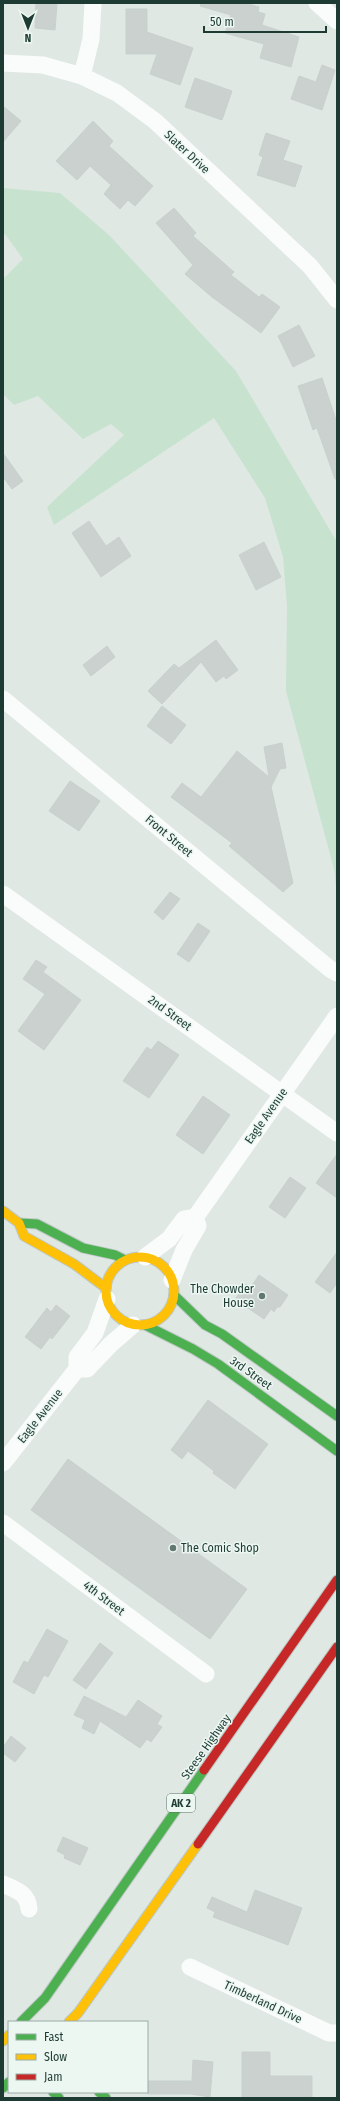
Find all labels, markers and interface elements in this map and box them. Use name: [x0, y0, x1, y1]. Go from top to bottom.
north arrow: [8, 8, 48, 48]
scale bar: [204, 8, 326, 34]
text: 50 m: [210, 15, 234, 29]
text: N: [25, 31, 31, 44]
street label: Slater Drive: [161, 127, 213, 177]
street label: Front Street: [142, 812, 196, 860]
street label: 2nd Street: [146, 993, 195, 1034]
street label: Eagle Avenue: [242, 1085, 290, 1147]
place label: The Chowder House: [190, 1282, 255, 1310]
marker: The Chowder House: [257, 1291, 267, 1301]
street label: 3rd Street: [227, 1353, 275, 1393]
street label: Eagle Avenue: [15, 1386, 66, 1446]
place label: The Comic Shop: [181, 1541, 259, 1555]
marker: The Comic Shop: [168, 1543, 178, 1553]
street label: 4th Street: [80, 1578, 128, 1618]
street label: Steese Highway: [178, 1711, 234, 1782]
road number: AK 2: [167, 1794, 195, 1812]
street label: Timberland Drive: [222, 1978, 304, 2026]
legend: [8, 2021, 148, 2093]
text: Fast: [44, 2030, 63, 2044]
text: Slow: [44, 2050, 67, 2064]
text: Jam: [44, 2070, 62, 2084]

